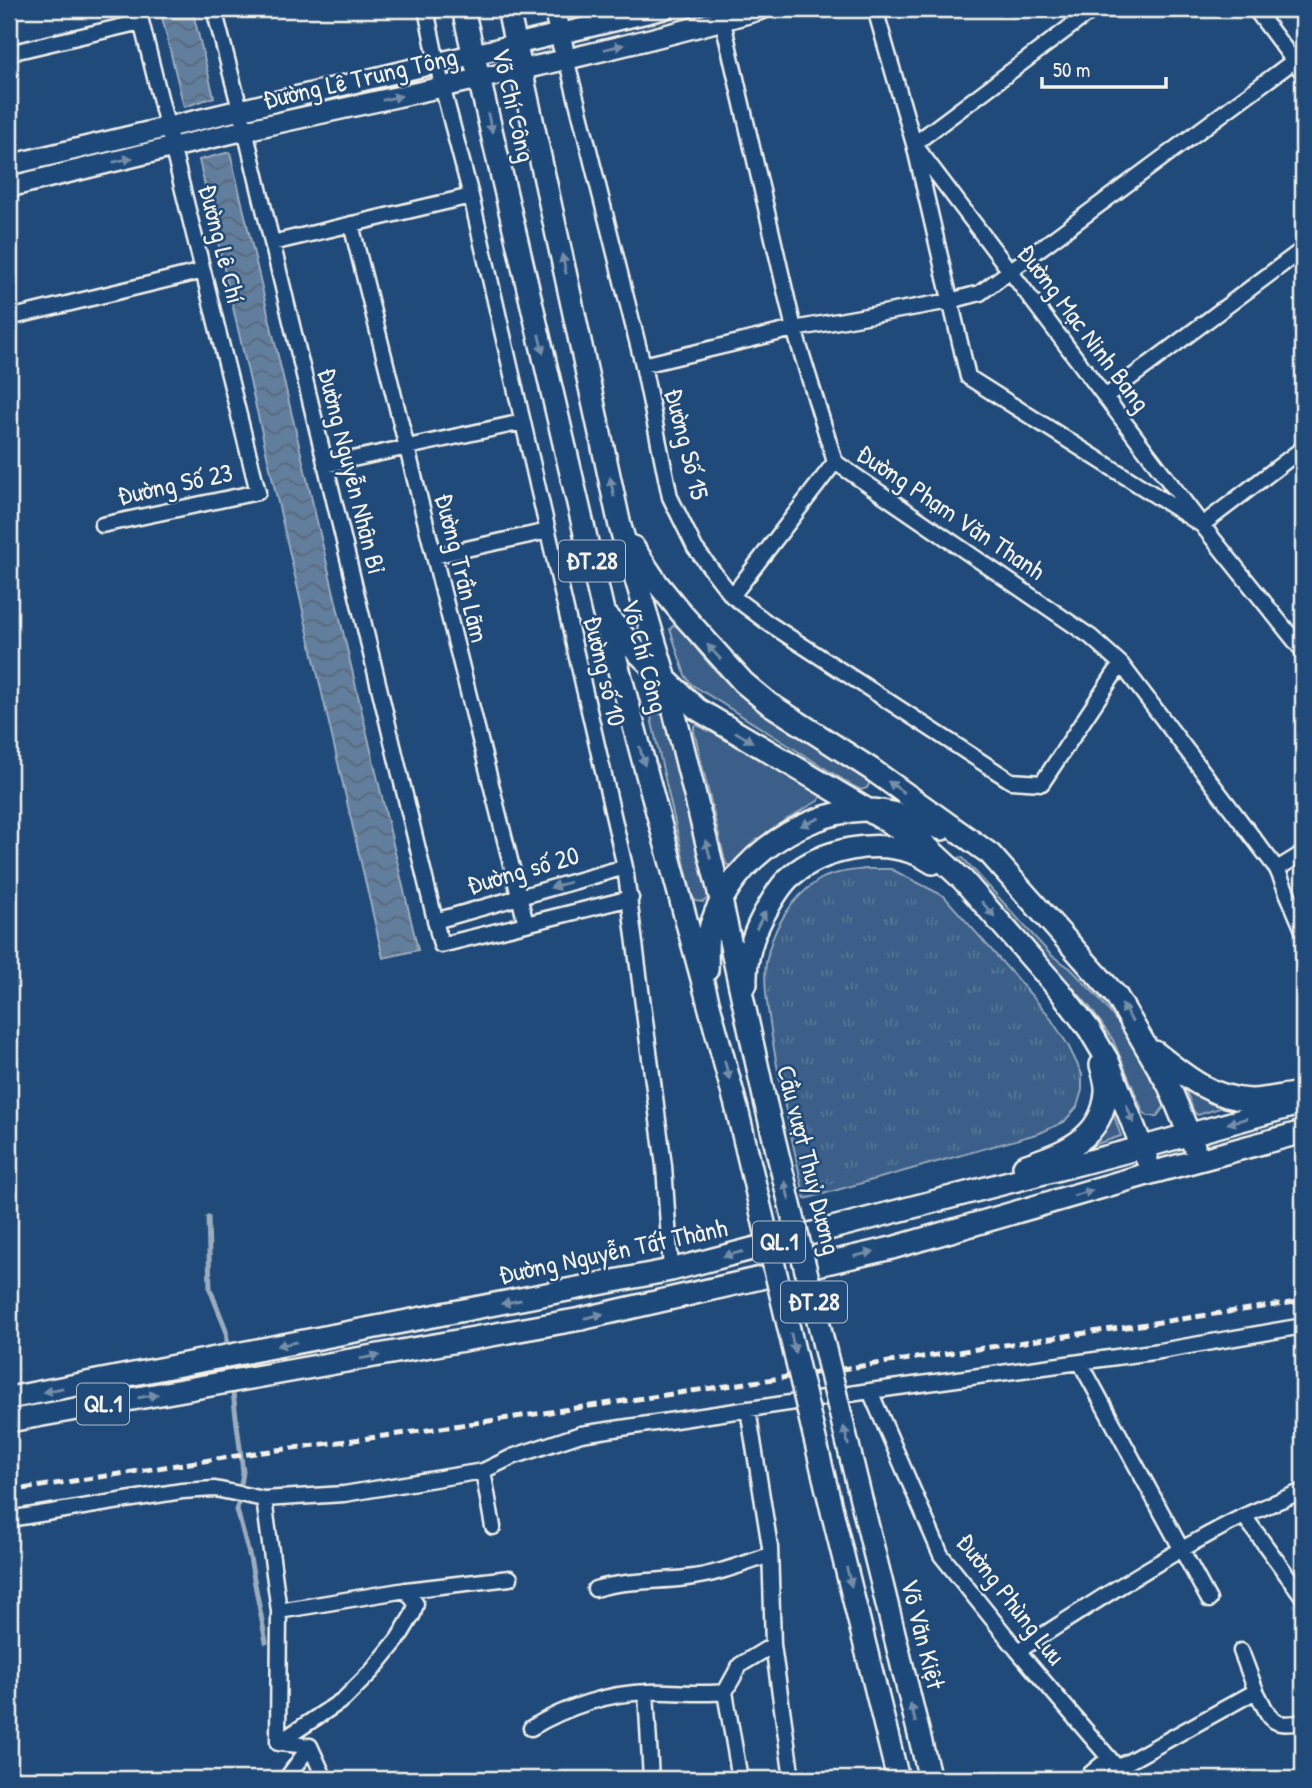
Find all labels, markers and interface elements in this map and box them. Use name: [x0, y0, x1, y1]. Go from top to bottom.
street label: Đường Lê Trung Tông: [259, 38, 460, 117]
one-way arrow: [603, 41, 625, 52]
street label: Võ Chí Công: [484, 44, 545, 165]
scale bar: [1042, 46, 1167, 90]
text: 50 m: [1053, 55, 1090, 84]
one-way arrow: [381, 93, 403, 104]
one-way arrow: [484, 112, 495, 134]
one-way arrow: [112, 154, 134, 165]
street label: Đường Lê Chí: [191, 181, 254, 307]
street label: Đường Mạc Ninh Bang: [1010, 237, 1159, 419]
one-way arrow: [558, 253, 569, 275]
one-way arrow: [536, 334, 547, 356]
street label: Đường Nguyễn Nhân Bỉ: [310, 364, 395, 578]
street label: Đường Số 15: [657, 385, 718, 503]
street label: Đường Phạm Văn Thanh: [850, 435, 1052, 588]
street label: Đường Số 23: [114, 454, 236, 513]
one-way arrow: [606, 476, 617, 498]
street label: Đường Trần Lãm: [427, 490, 498, 646]
road number: ĐT.28: [559, 540, 625, 582]
street label: Võ Chí Công: [614, 595, 677, 716]
street label: Đường số 10: [576, 612, 635, 729]
one-way arrow: [706, 643, 722, 661]
one-way arrow: [734, 731, 753, 743]
one-way arrow: [637, 745, 648, 767]
one-way arrow: [887, 780, 905, 794]
one-way arrow: [800, 817, 821, 828]
street label: Đường số 20: [463, 837, 583, 902]
one-way arrow: [702, 837, 713, 859]
one-way arrow: [549, 881, 570, 891]
one-way arrow: [980, 900, 996, 918]
one-way arrow: [755, 910, 767, 930]
one-way arrow: [1120, 1003, 1133, 1022]
one-way arrow: [722, 1059, 733, 1081]
street label: Cầu vượt Thuỷ Dương: [769, 1062, 850, 1258]
one-way arrow: [1125, 1104, 1136, 1125]
one-way arrow: [1226, 1116, 1248, 1127]
one-way arrow: [781, 1180, 792, 1202]
one-way arrow: [1072, 1187, 1093, 1197]
street label: Đường Nguyễn Tất Thành: [495, 1209, 730, 1292]
road number: QL.1: [753, 1222, 805, 1262]
one-way arrow: [722, 1249, 744, 1260]
one-way arrow: [853, 1249, 875, 1260]
road number: ĐT.28: [781, 1282, 847, 1322]
one-way arrow: [500, 1297, 522, 1308]
one-way arrow: [583, 1310, 605, 1321]
one-way arrow: [787, 1332, 798, 1354]
one-way arrow: [276, 1339, 298, 1350]
one-way arrow: [359, 1351, 381, 1362]
one-way arrow: [42, 1384, 64, 1395]
road number: QL.1: [77, 1384, 129, 1424]
one-way arrow: [137, 1390, 159, 1401]
one-way arrow: [840, 1425, 851, 1447]
street label: Đường Phùng Lưu: [949, 1526, 1074, 1672]
one-way arrow: [844, 1566, 855, 1588]
street label: Võ Văn Kiệt: [893, 1575, 954, 1694]
one-way arrow: [908, 1702, 919, 1724]

